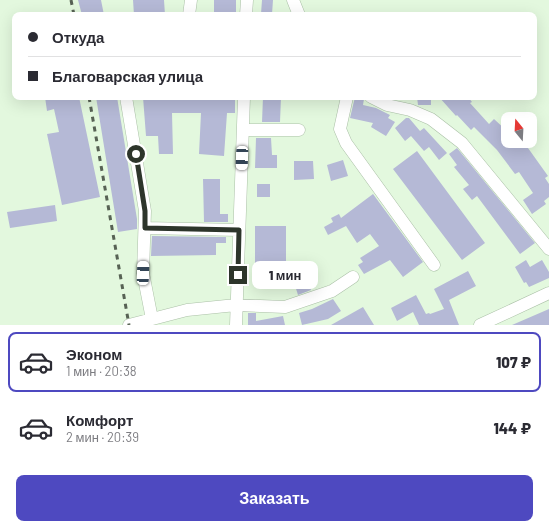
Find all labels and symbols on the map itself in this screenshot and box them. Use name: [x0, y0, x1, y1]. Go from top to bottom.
north arrow: [501, 112, 537, 148]
route start: [127, 145, 145, 163]
car: [236, 146, 248, 170]
car: [137, 261, 149, 285]
callout: 1 мин: [252, 261, 318, 289]
route end: [229, 266, 247, 284]

